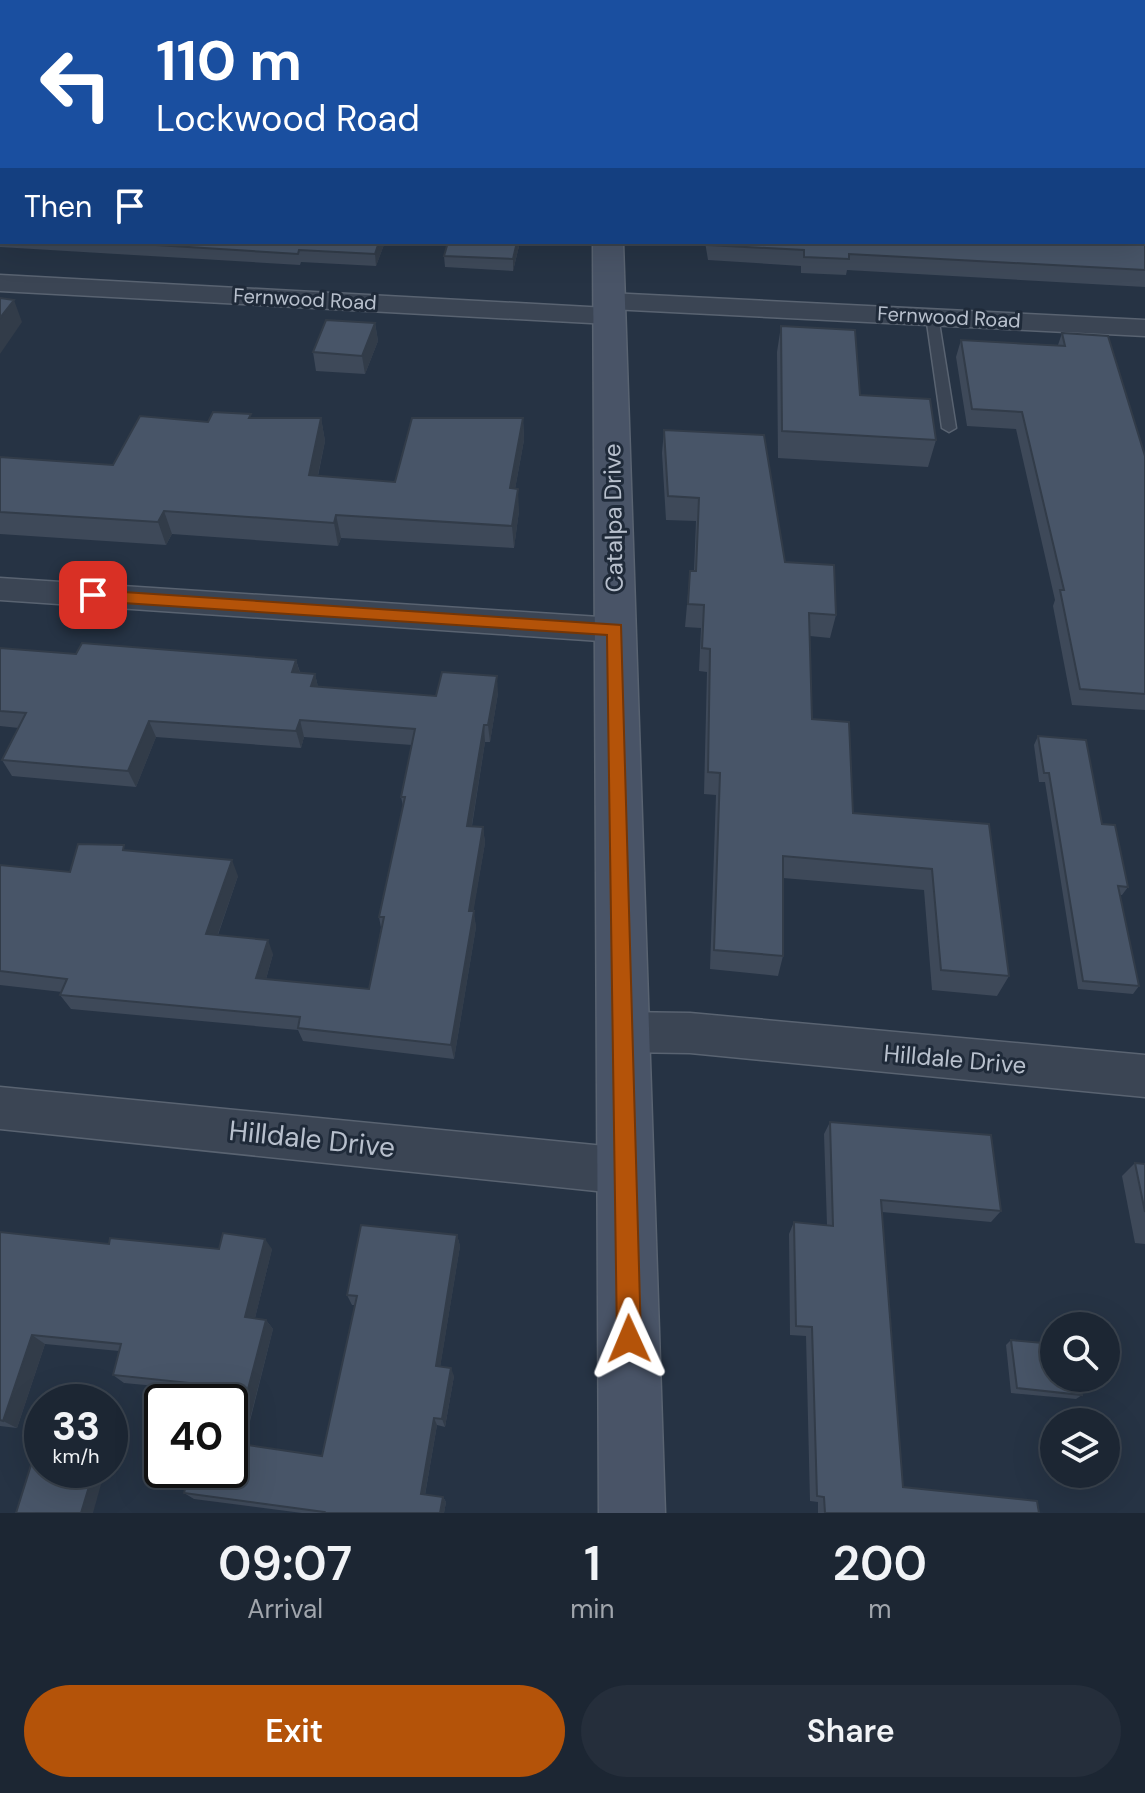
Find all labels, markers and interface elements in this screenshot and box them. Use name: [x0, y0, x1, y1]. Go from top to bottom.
text: 110 m: [156, 24, 302, 97]
icon: left: [24, 32, 128, 136]
text: Lockwood Road: [156, 95, 420, 142]
icon: arrive: [108, 184, 152, 228]
text: Then: [24, 187, 92, 226]
street label: Fernwood Road: [233, 282, 377, 316]
street label: Fernwood Road: [877, 300, 1021, 334]
street label: Catalpa Drive: [596, 443, 630, 593]
pin: [59, 561, 127, 629]
icon: arrive: [71, 573, 115, 617]
street label: Hilldale Drive: [882, 1037, 1028, 1081]
street label: Hilldale Drive: [227, 1112, 397, 1166]
position arrow: [587, 1297, 671, 1381]
map controls: [1040, 1312, 1120, 1488]
button: search: [1040, 1312, 1120, 1392]
speed limit sign: 40: [144, 1384, 248, 1488]
text: 33: [52, 1400, 100, 1452]
button: layers: [1040, 1408, 1120, 1488]
text: km/h: [52, 1443, 100, 1469]
text: 09:07: [218, 1532, 352, 1595]
text: 1: [584, 1532, 601, 1595]
text: 200: [833, 1532, 927, 1595]
text: Arrival: [247, 1592, 323, 1626]
text: min: [570, 1592, 615, 1626]
text: m: [868, 1592, 891, 1626]
button: Exit: [24, 1685, 565, 1777]
button: Share: [581, 1685, 1121, 1777]

